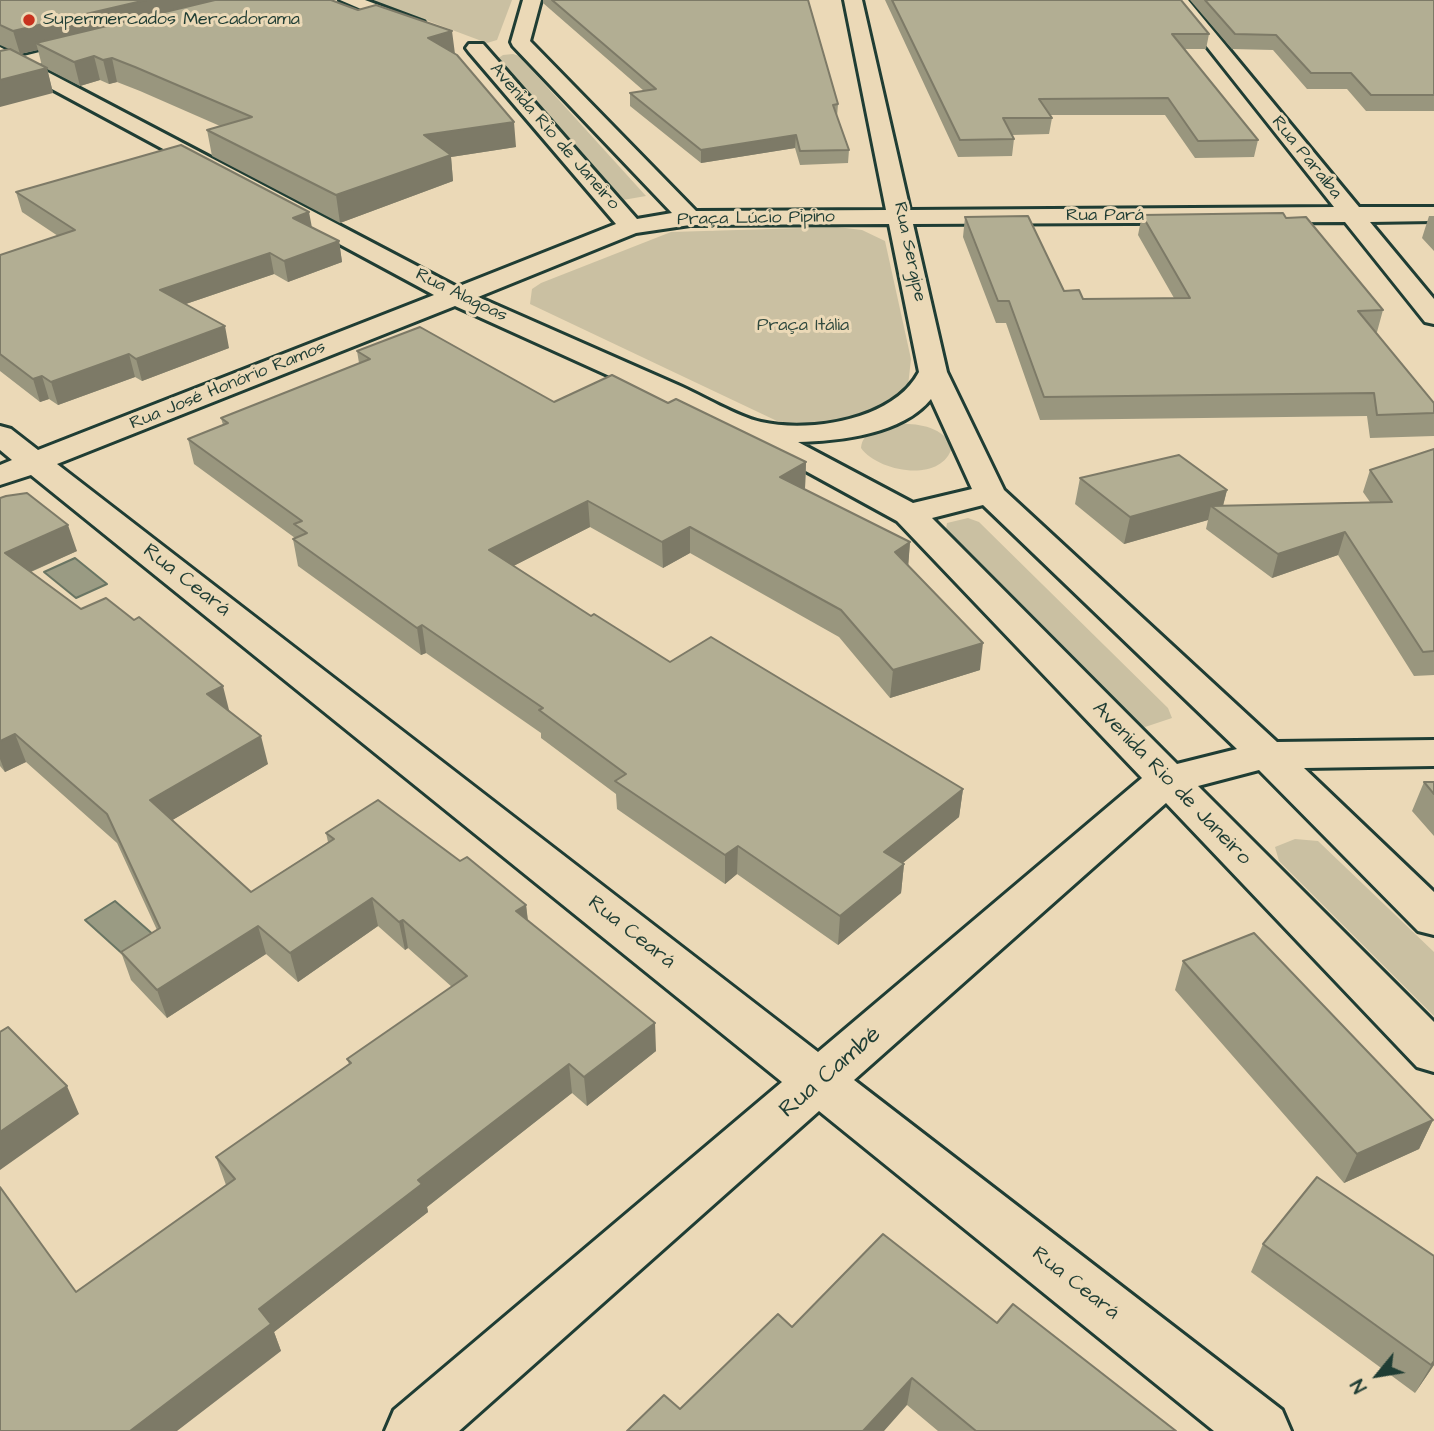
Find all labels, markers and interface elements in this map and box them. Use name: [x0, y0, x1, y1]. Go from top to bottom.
place label: Supermercados Mercadorama: [43, 9, 300, 31]
marker: Supermercados Mercadorama: [21, 12, 37, 28]
street label: Avenida Rio de Janeiro: [484, 59, 624, 215]
street label: Rua Paraíba: [1266, 112, 1346, 204]
street label: Rua Sergipe: [888, 200, 930, 304]
street label: Rua Pará: [1066, 205, 1144, 227]
street label: Praça Lúcio Pipino: [677, 207, 835, 231]
street label: Rua Alagoas: [412, 264, 510, 328]
park label: Praça Itália: [757, 315, 849, 337]
street label: Rua José Honório Ramos: [127, 337, 329, 435]
street label: Rua Ceará: [137, 539, 235, 623]
street label: Avenida Rio de Janeiro: [1086, 697, 1256, 871]
street label: Rua Ceará: [582, 891, 680, 975]
street label: Rua Cambé: [774, 1021, 888, 1125]
street label: Rua Ceará: [1026, 1242, 1124, 1326]
north arrow: [1343, 1340, 1413, 1410]
text: N: [1345, 1374, 1374, 1398]

